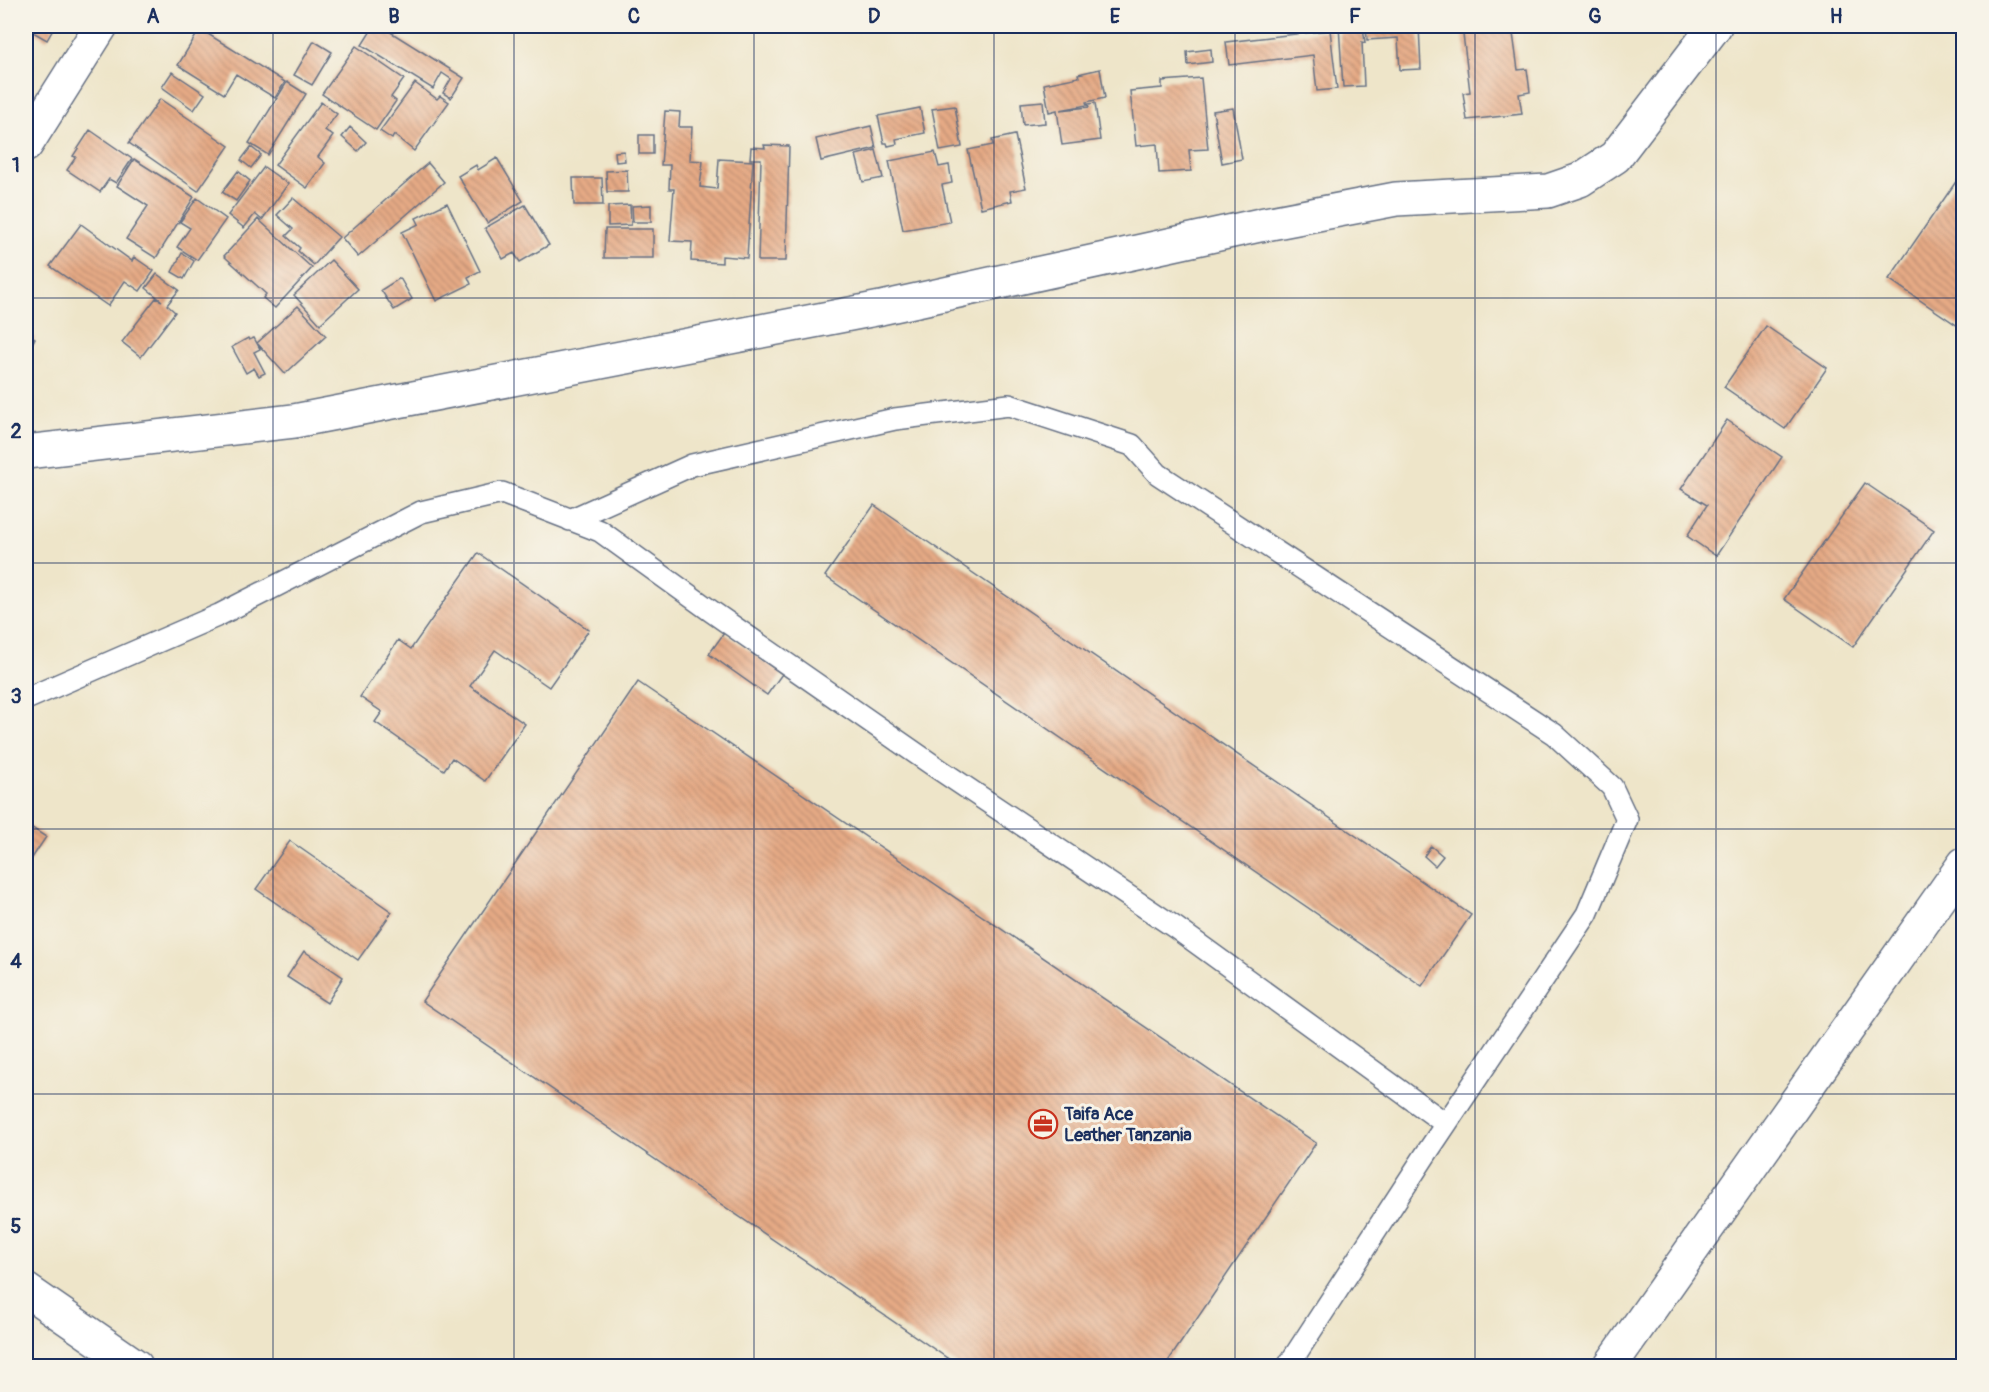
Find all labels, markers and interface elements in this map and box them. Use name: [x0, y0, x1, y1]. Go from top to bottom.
text: A: [147, 4, 160, 29]
text: B: [388, 4, 400, 29]
text: C: [628, 4, 640, 29]
text: D: [868, 4, 881, 29]
text: E: [1110, 4, 1121, 29]
text: F: [1349, 4, 1361, 29]
text: G: [1588, 4, 1602, 29]
text: H: [1830, 4, 1843, 29]
text: 1: [12, 153, 20, 178]
text: 2: [10, 419, 22, 444]
text: 3: [10, 684, 22, 709]
text: 4: [10, 949, 22, 974]
place label: Taifa Ace Leather Tanzania: [1063, 1103, 1192, 1147]
office icon: Taifa Ace Leather Tanzania: [1027, 1108, 1059, 1140]
text: 5: [11, 1214, 22, 1239]

